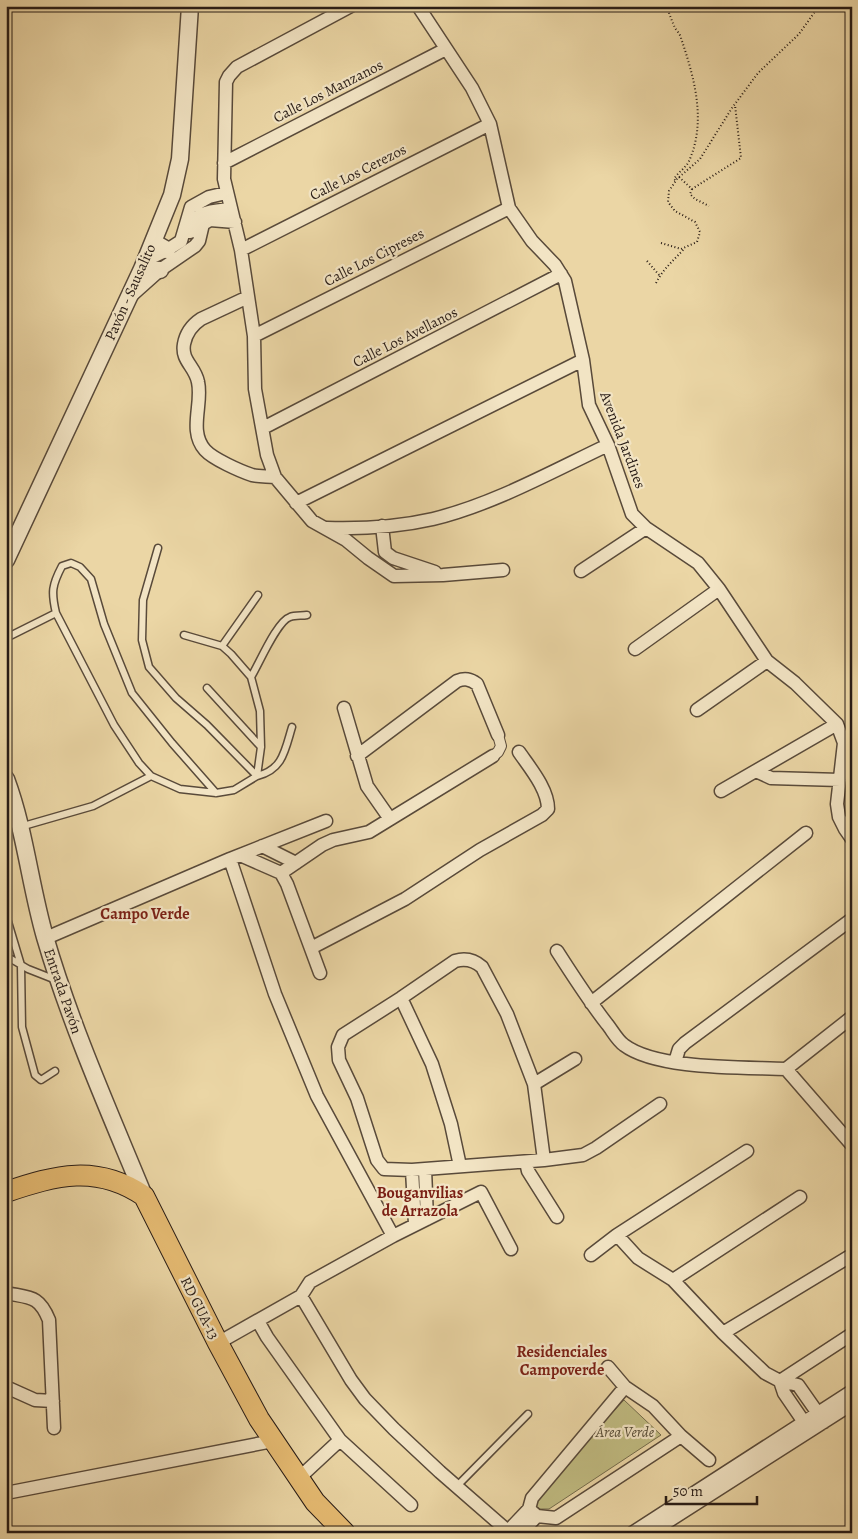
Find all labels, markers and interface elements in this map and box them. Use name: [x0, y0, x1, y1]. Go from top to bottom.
street label: Calle Los Manzanos: [270, 55, 386, 127]
street label: Calle Los Cerezos: [306, 139, 410, 205]
street label: Calle Los Cipreses: [321, 223, 427, 291]
street label: Pavón - Sausalito: [100, 240, 160, 344]
street label: Calle Los Avellanos: [349, 302, 461, 372]
street label: Avenida Jardines: [595, 388, 651, 491]
district label: Campo Verde: [100, 903, 190, 925]
street label: Entrada Pavón: [39, 946, 87, 1036]
district label: Bouganvilias de Arrazola: [377, 1182, 463, 1222]
street label: RD GUA-13: [176, 1273, 224, 1343]
district label: Residenciales Campoverde: [517, 1341, 607, 1381]
park label: Área Verde: [595, 1422, 655, 1442]
scale bar: [666, 1474, 757, 1506]
text: 50 m: [673, 1481, 703, 1501]

